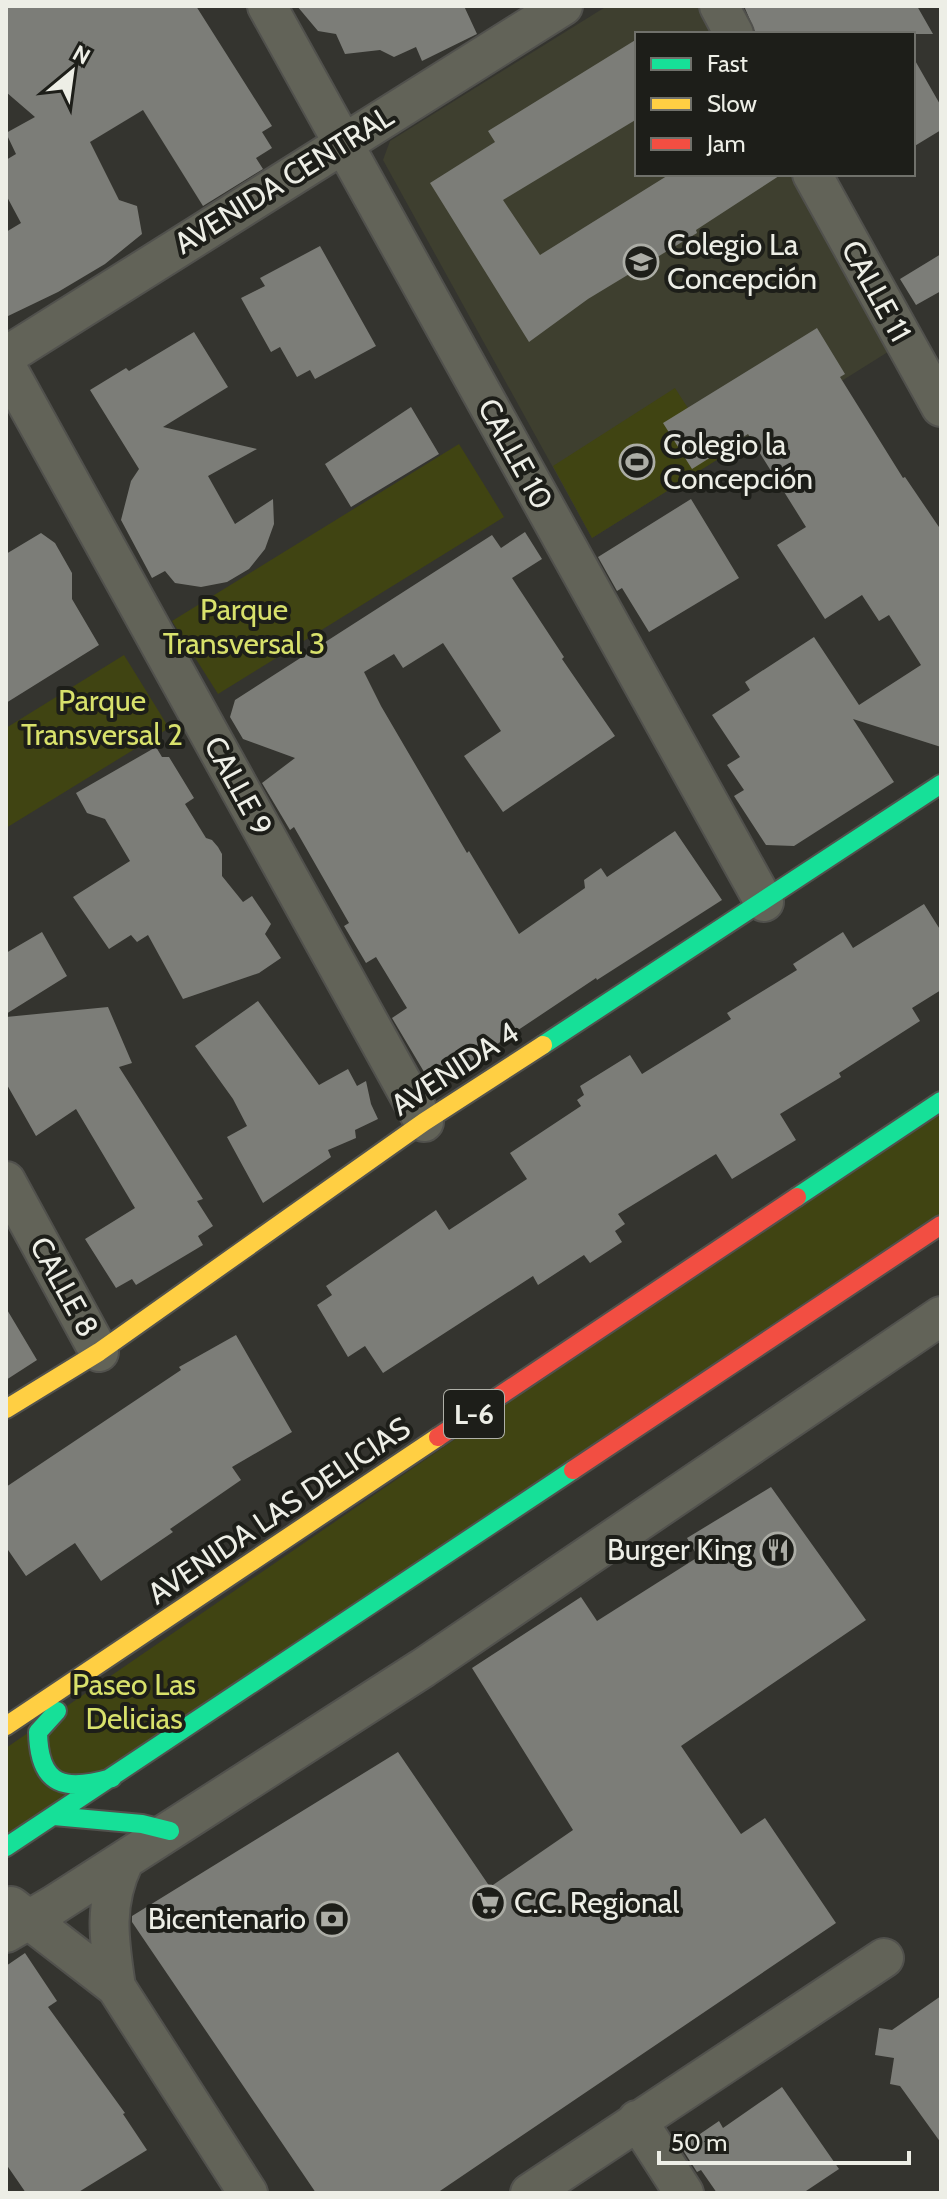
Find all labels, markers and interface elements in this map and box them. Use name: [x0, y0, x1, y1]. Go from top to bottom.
north arrow: [32, 32, 112, 112]
legend: [635, 32, 915, 176]
text: N: [68, 39, 95, 71]
text: Fast: [707, 49, 748, 78]
text: Slow: [707, 89, 757, 118]
street label: AVENIDA CENTRAL: [167, 97, 400, 262]
text: Jam: [706, 129, 745, 158]
place label: Colegio La Concepción: [667, 226, 817, 297]
street label: CALLE 11: [834, 234, 919, 348]
school or university icon: Colegio La Concepción: [622, 243, 660, 281]
street label: CALLE 10: [470, 392, 561, 516]
place label: Colegio la Concepción: [663, 426, 813, 497]
sports icon: Colegio la Concepción: [618, 443, 656, 481]
park label: Parque Transversal 3: [163, 591, 325, 662]
park label: Parque Transversal 2: [21, 682, 183, 753]
street label: CALLE 9: [196, 730, 281, 842]
street label: AVENIDA 4: [384, 1014, 525, 1124]
street label: CALLE 8: [22, 1230, 107, 1343]
road number: L-6: [444, 1390, 504, 1438]
street label: AVENIDA LAS DELICIAS: [141, 1409, 417, 1612]
place label: Burger King: [607, 1531, 753, 1568]
restaurant icon: Burger King: [759, 1531, 797, 1569]
park label: Paseo Las Delicias: [72, 1666, 196, 1737]
supermarket icon: C.C. Regional: [469, 1884, 507, 1922]
place label: C.C. Regional: [514, 1884, 679, 1921]
place label: Bicentenario: [148, 1900, 306, 1937]
bank icon: Bicentenario: [313, 1900, 351, 1938]
scale bar: [659, 2115, 909, 2165]
text: 50 m: [671, 2128, 727, 2157]

